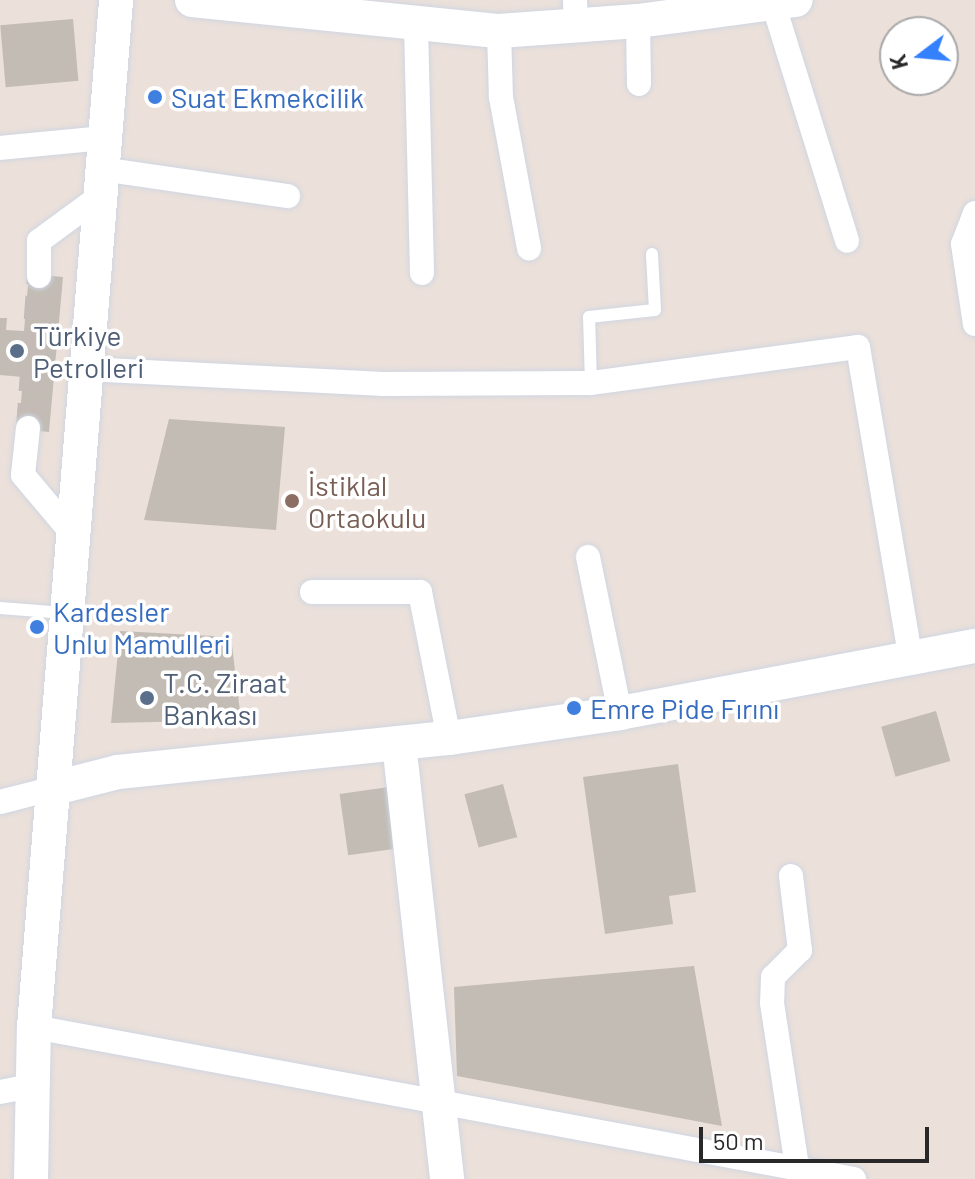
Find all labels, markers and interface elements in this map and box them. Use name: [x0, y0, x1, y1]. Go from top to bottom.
north arrow: [879, 16, 959, 96]
text: K: [883, 52, 912, 72]
place label: Suat Ekmekcilik: [171, 80, 364, 114]
marker: Suat Ekmekcilik: [146, 88, 164, 106]
place label: Türkiye Petrolleri: [33, 318, 144, 384]
marker: Türkiye Petrolleri: [8, 342, 26, 360]
place label: İstiklal Ortaokulu: [308, 468, 426, 534]
marker: İstiklal Ortaokulu: [283, 492, 301, 510]
place label: Kardesler Unlu Mamulleri: [53, 594, 231, 660]
marker: Kardesler Unlu Mamulleri: [28, 618, 46, 636]
place label: T.C. Ziraat Bankası: [163, 665, 287, 731]
marker: T.C. Ziraat Bankası: [138, 689, 156, 707]
place label: Emre Pide Fırını: [590, 691, 779, 725]
marker: Emre Pide Fırını: [565, 699, 583, 717]
scale bar: [703, 1111, 933, 1161]
text: 50 m: [713, 1126, 764, 1155]

